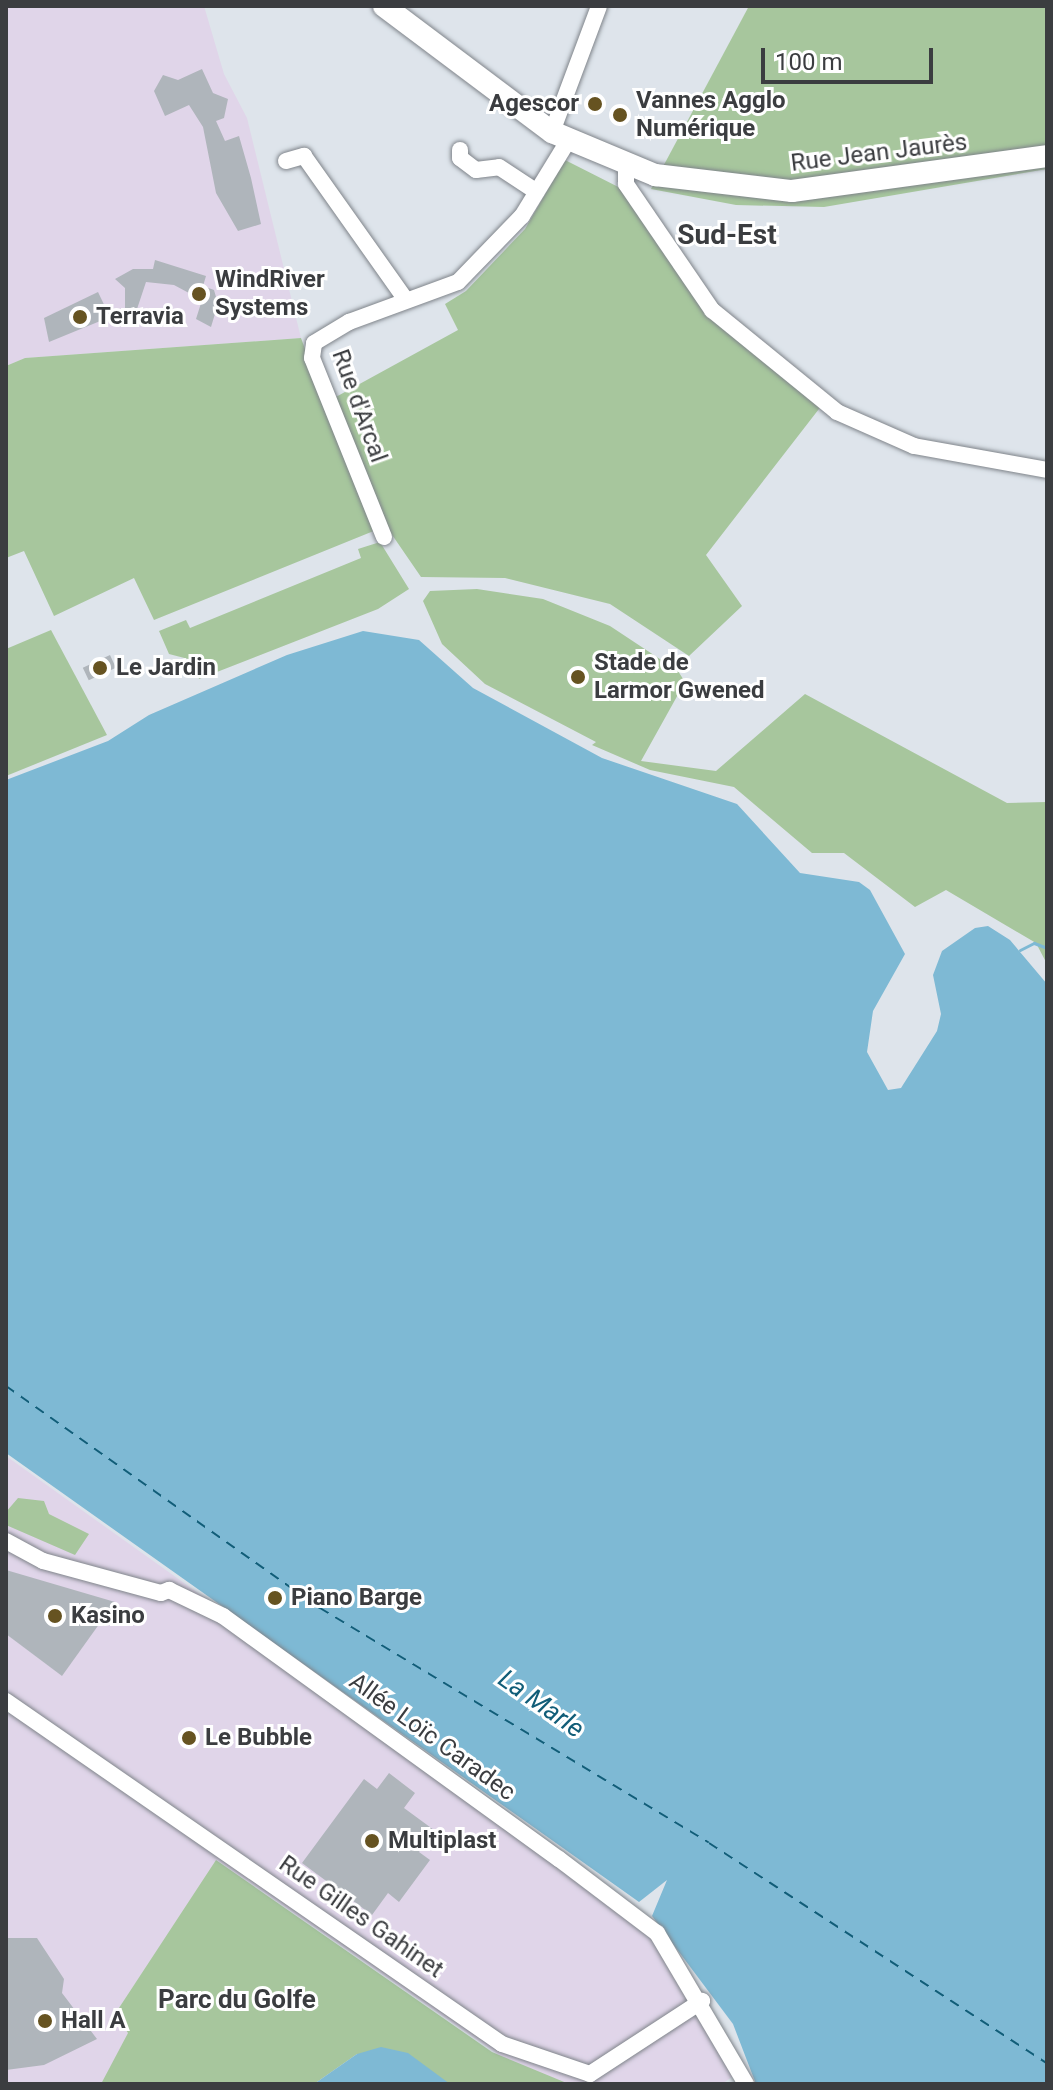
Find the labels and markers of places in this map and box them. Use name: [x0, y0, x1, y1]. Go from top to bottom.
place label: Vannes Agglo Numérique: [636, 87, 786, 143]
place label: Agescor: [489, 90, 579, 118]
marker: Agescor: [586, 95, 604, 113]
marker: Vannes Agglo Numérique: [611, 106, 629, 124]
place label: WindRiver Systems: [215, 266, 325, 322]
marker: WindRiver Systems: [190, 285, 208, 303]
place label: Terravia: [96, 303, 184, 331]
marker: Terravia: [71, 308, 89, 326]
place label: Stade de Larmor Gwened: [594, 649, 765, 705]
place label: Le Jardin: [116, 654, 216, 682]
marker: Le Jardin: [91, 659, 109, 677]
marker: Stade de Larmor Gwened: [569, 668, 587, 686]
place label: Piano Barge: [291, 1584, 422, 1612]
marker: Piano Barge: [266, 1589, 284, 1607]
place label: Kasino: [71, 1602, 145, 1630]
marker: Kasino: [46, 1607, 64, 1625]
place label: Le Bubble: [205, 1724, 312, 1752]
marker: Le Bubble: [180, 1729, 198, 1747]
place label: Multiplast: [388, 1827, 496, 1855]
marker: Multiplast: [363, 1832, 381, 1850]
place label: Hall A: [61, 2007, 126, 2035]
marker: Hall A: [36, 2012, 54, 2030]

